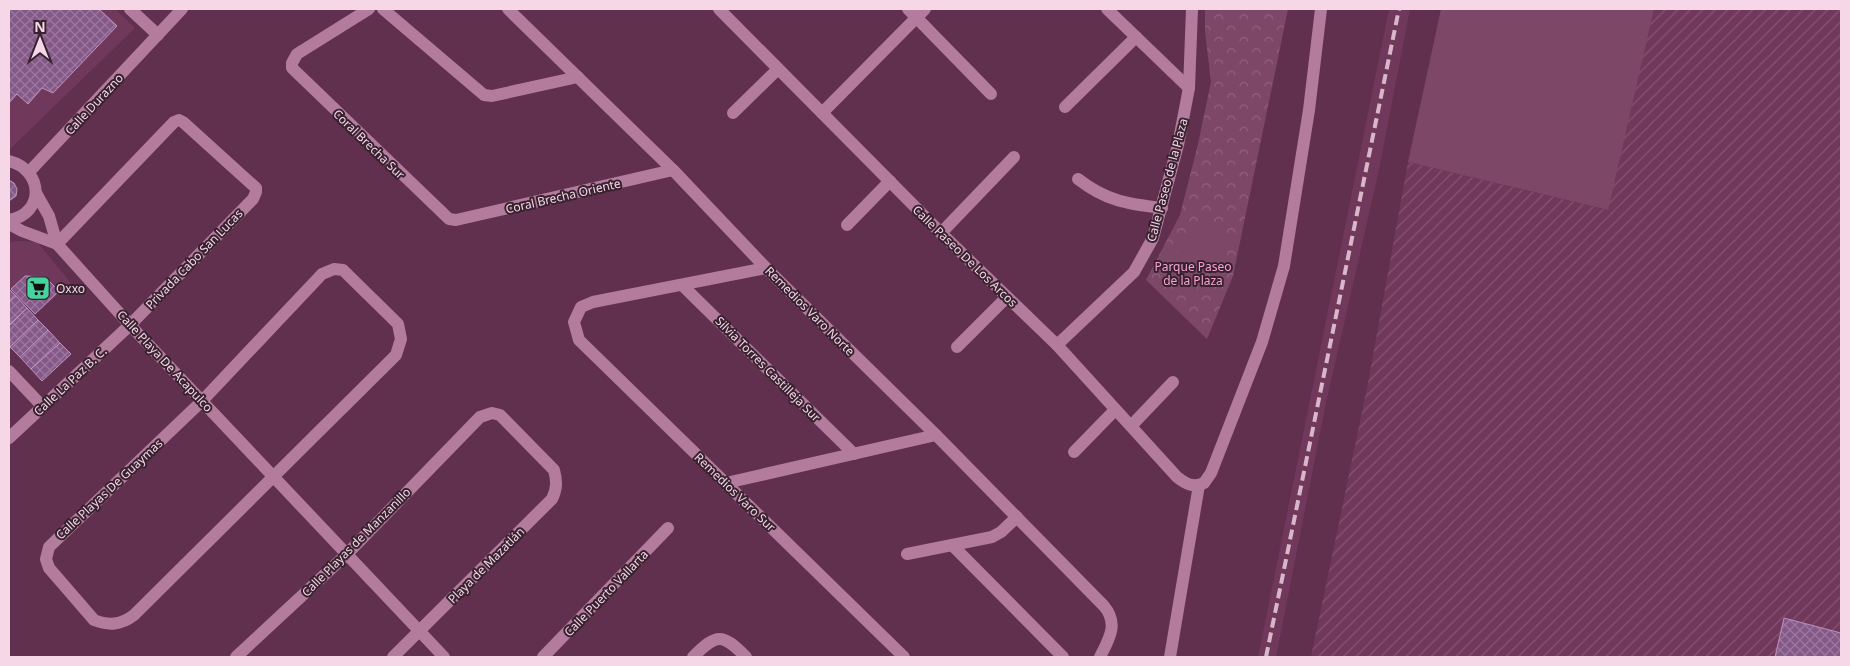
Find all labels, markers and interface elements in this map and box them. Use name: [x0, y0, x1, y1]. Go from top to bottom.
north arrow: [15, 15, 65, 65]
text: N: [34, 17, 46, 36]
street label: Calle Durazno: [61, 70, 127, 138]
street label: Coral Brecha Sur: [329, 105, 409, 183]
street label: Calle Paseo de la Plaza: [1142, 116, 1192, 244]
street label: Coral Brecha Oriente: [504, 174, 622, 218]
street label: Calle Paseo De Los Arcos: [909, 201, 1021, 311]
street label: Privada Cabo San Lucas: [142, 205, 247, 313]
park label: Parque Paseo de la Plaza: [1154, 258, 1232, 289]
street label: Remedios Varo Norte: [762, 263, 859, 360]
supermarket icon: Oxxo: [25, 275, 51, 301]
place label: Oxxo: [56, 280, 85, 297]
street label: Calle Playa De Acapulco: [113, 306, 217, 416]
street label: Silvia Torres Castilleja Sur: [712, 313, 824, 425]
street label: Calle La Paz B. C.: [30, 343, 110, 419]
street label: Calle Playas De Guaymas: [52, 435, 166, 543]
street label: Remedios Varo Sur: [691, 449, 779, 535]
street label: Calle Playas de Manzanillo: [298, 484, 414, 600]
street label: Playa de Mazatlán: [444, 523, 528, 607]
street label: Calle Puerto Vallarta: [560, 546, 652, 640]

